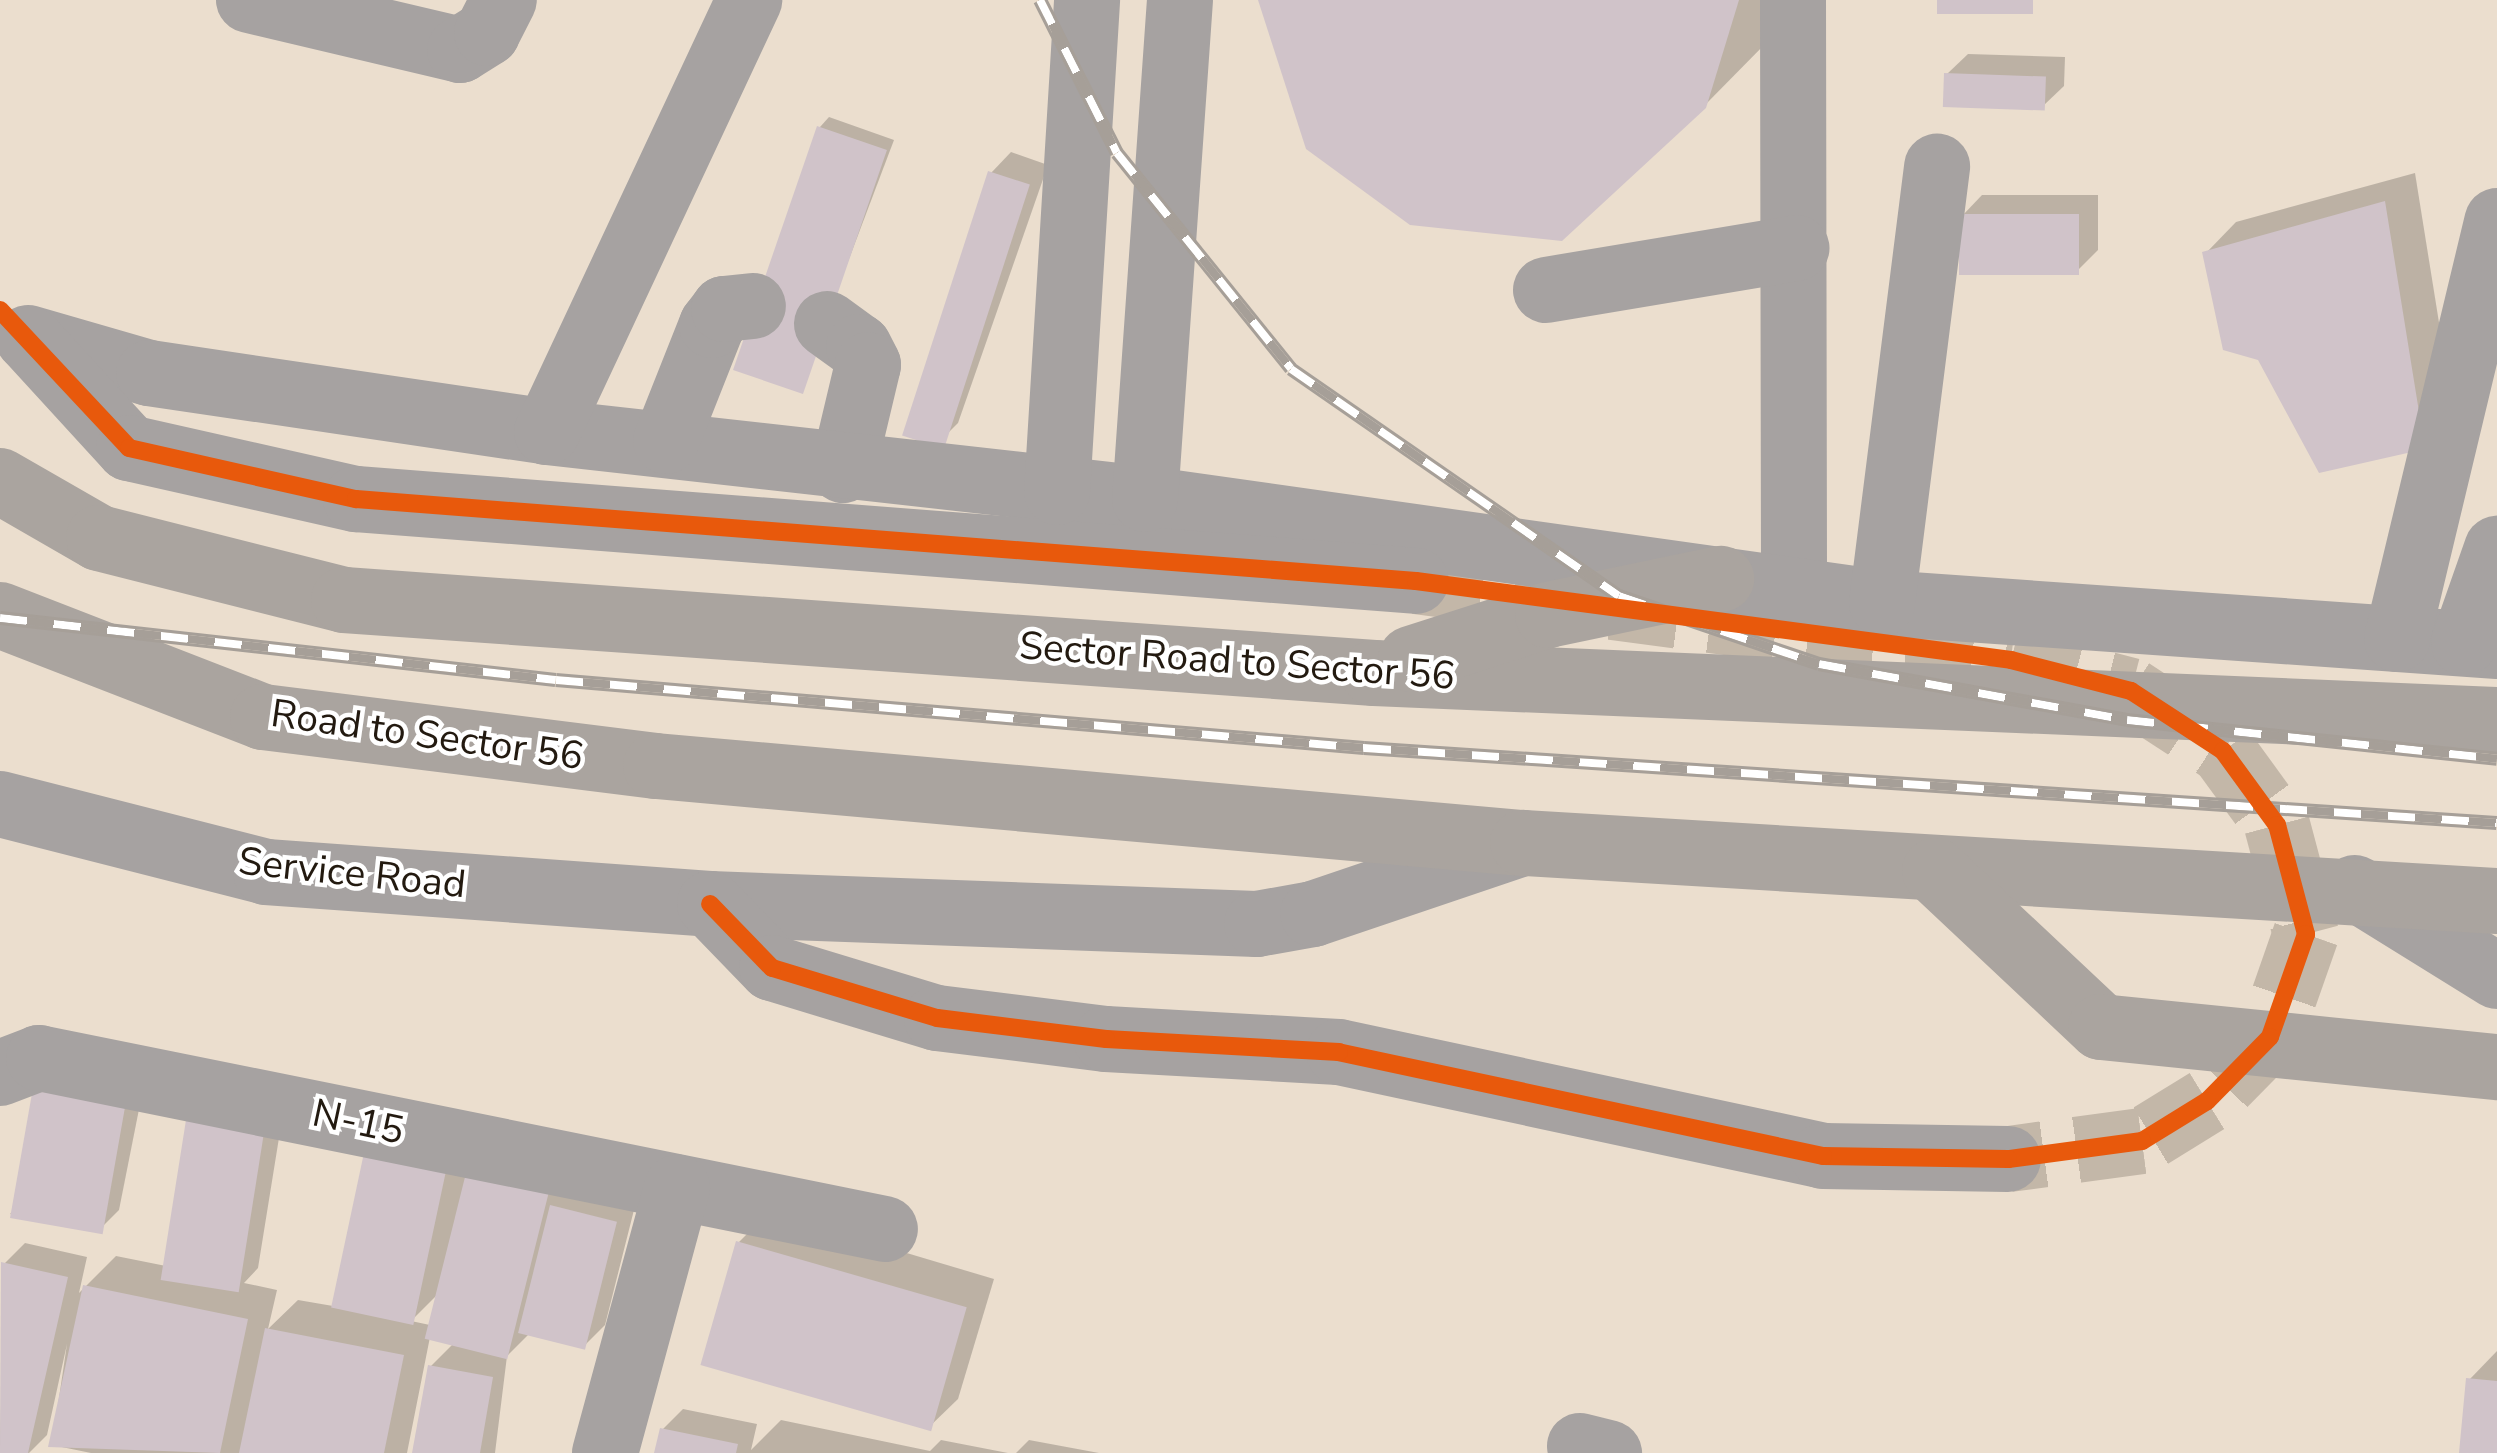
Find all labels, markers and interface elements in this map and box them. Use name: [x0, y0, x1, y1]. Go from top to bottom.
street label: Sector Road to Sector 56: [1018, 623, 1456, 701]
street label: Road to Sector 56: [268, 691, 586, 781]
street label: Service Road: [236, 839, 468, 909]
street label: N-15: [308, 1091, 408, 1155]

